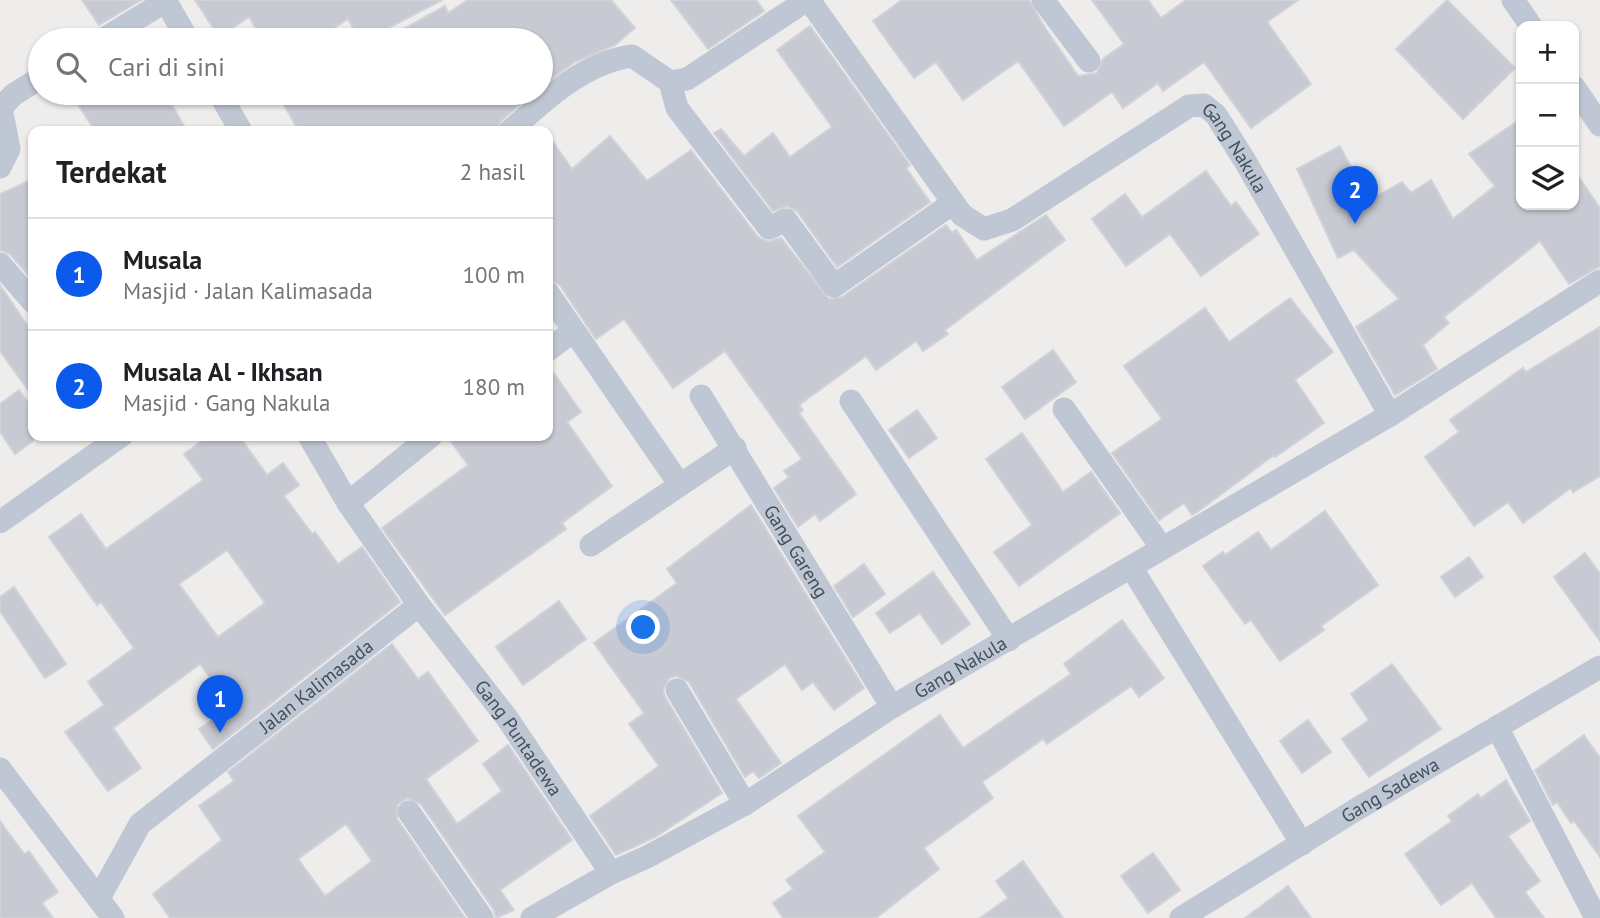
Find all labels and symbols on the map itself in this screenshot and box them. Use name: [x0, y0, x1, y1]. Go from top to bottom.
street label: Gang Nakula: [1197, 97, 1273, 197]
pin: 2: [1332, 166, 1378, 224]
street label: Gang Gareng: [759, 500, 834, 602]
your location: [626, 610, 660, 644]
street label: Gang Nakula: [910, 630, 1011, 703]
street label: Jalan Kalimasada: [253, 634, 378, 739]
pin: 1: [197, 675, 243, 733]
street label: Gang Puntadewa: [470, 675, 568, 800]
street label: Gang Sadewa: [1336, 752, 1443, 828]

